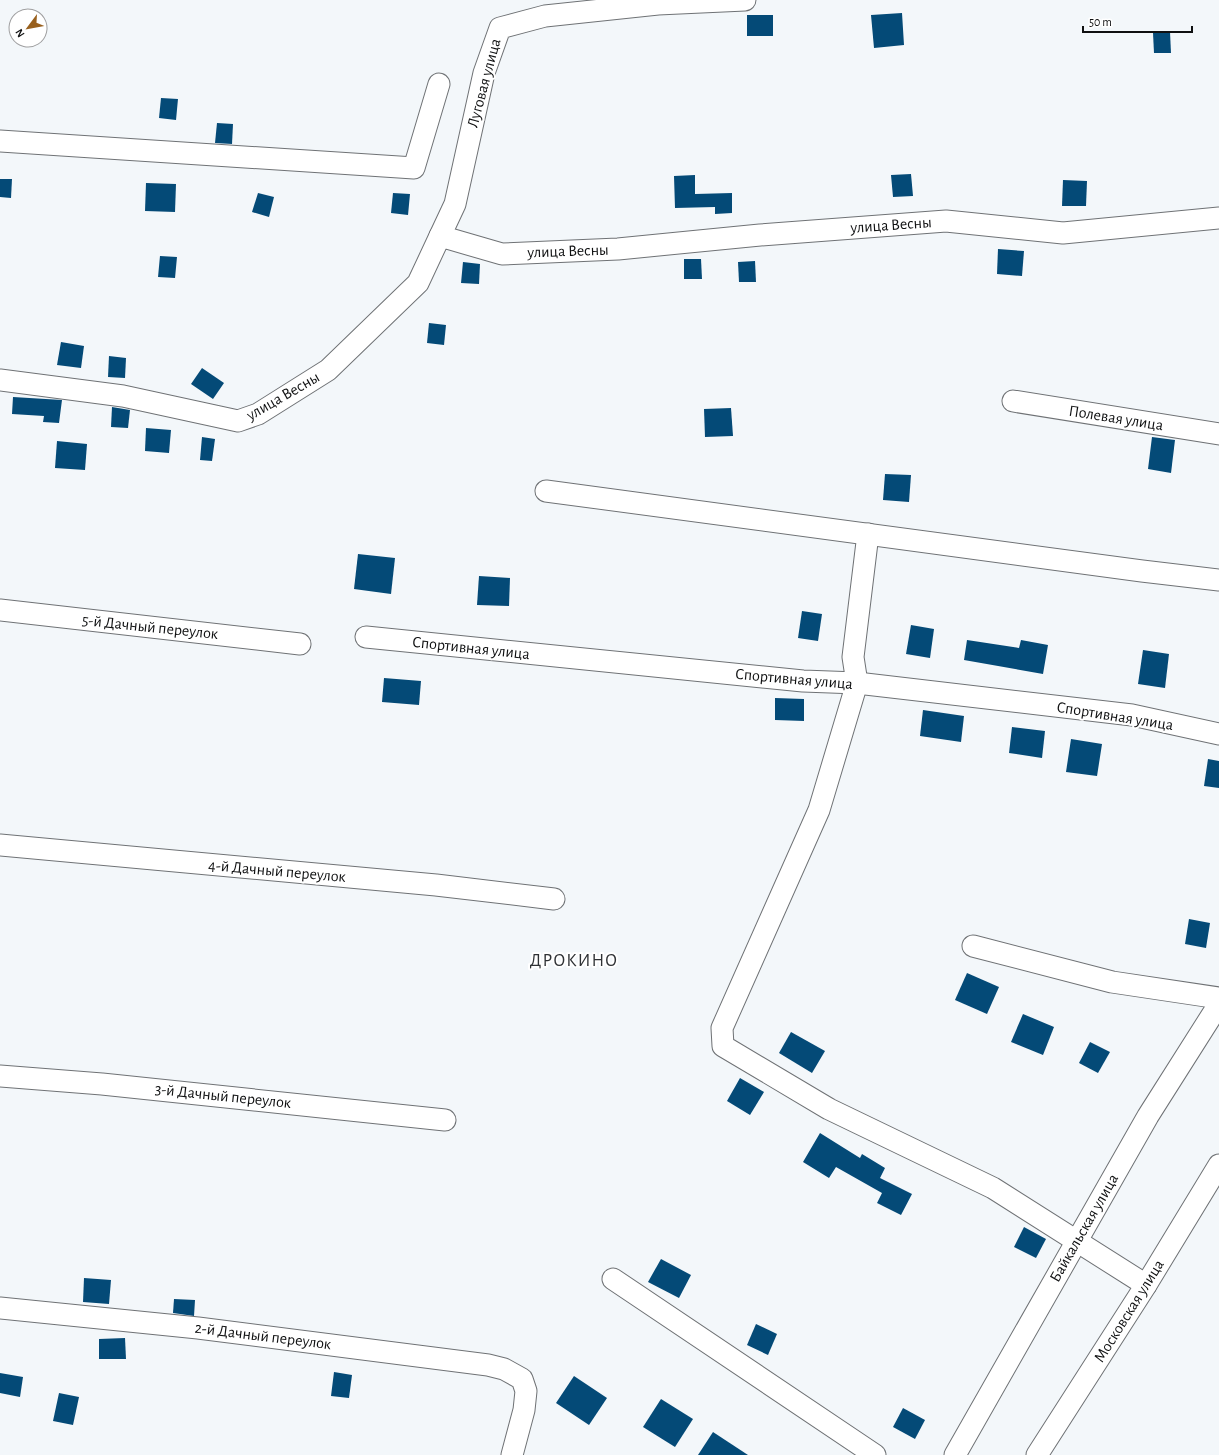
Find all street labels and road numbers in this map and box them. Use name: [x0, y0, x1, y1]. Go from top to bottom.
street label: Луговая улица: [464, 37, 505, 129]
street label: улица Весны: [849, 214, 932, 237]
street label: улица Весны: [526, 242, 609, 261]
street label: улица Весны: [243, 369, 323, 425]
street label: Полевая улица: [1067, 403, 1164, 434]
street label: 5-й Дачный переулок: [81, 612, 220, 643]
street label: Спортивная улица: [411, 634, 531, 663]
street label: Спортивная улица: [734, 666, 853, 693]
street label: Спортивная улица: [1055, 699, 1175, 734]
street label: 4-й Дачный переулок: [208, 857, 347, 886]
street label: 3-й Дачный переулок: [154, 1081, 293, 1112]
street label: Байкальская улица: [1047, 1171, 1122, 1285]
street label: Московская улица: [1091, 1257, 1168, 1366]
street label: 2-й Дачный переулок: [194, 1320, 333, 1353]

